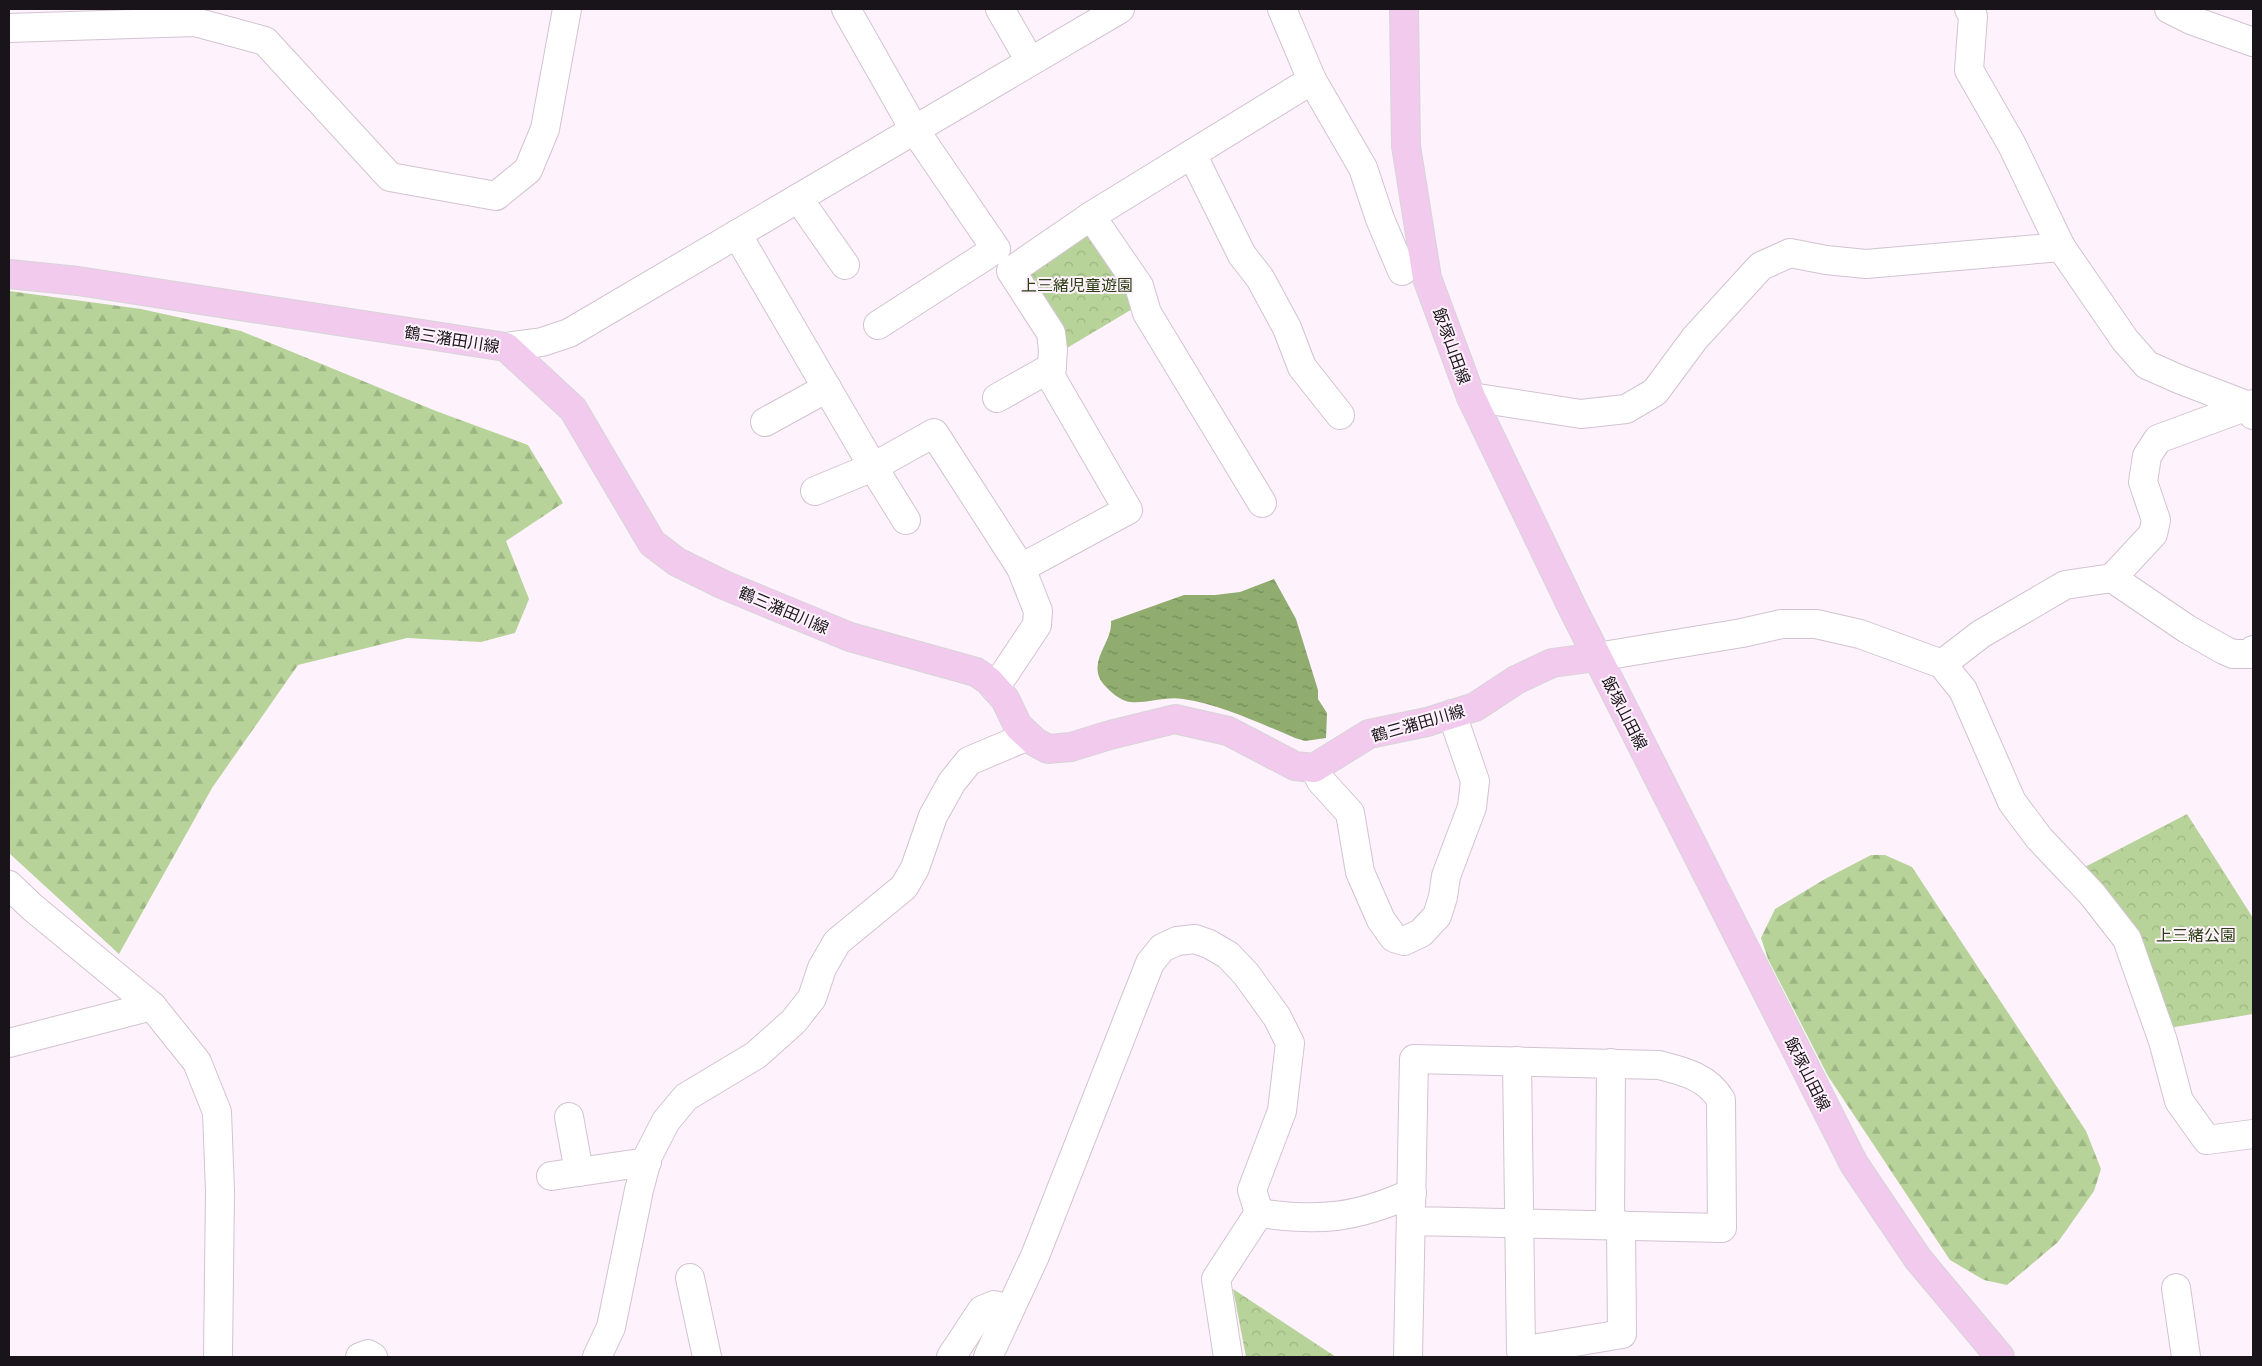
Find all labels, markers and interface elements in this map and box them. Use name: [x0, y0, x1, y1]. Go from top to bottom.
park label: 上三緒児童遊園: [1021, 276, 1133, 295]
street label: 飯塚山田線: [1429, 305, 1474, 387]
street label: 鶴三潴田川線: [403, 323, 501, 356]
street label: 鶴三潴田川線: [736, 583, 832, 638]
street label: 飯塚山田線: [1598, 673, 1651, 753]
street label: 鶴三潴田川線: [1369, 701, 1467, 746]
park label: 上三緒公園: [2156, 926, 2236, 945]
street label: 飯塚山田線: [1781, 1034, 1834, 1114]

